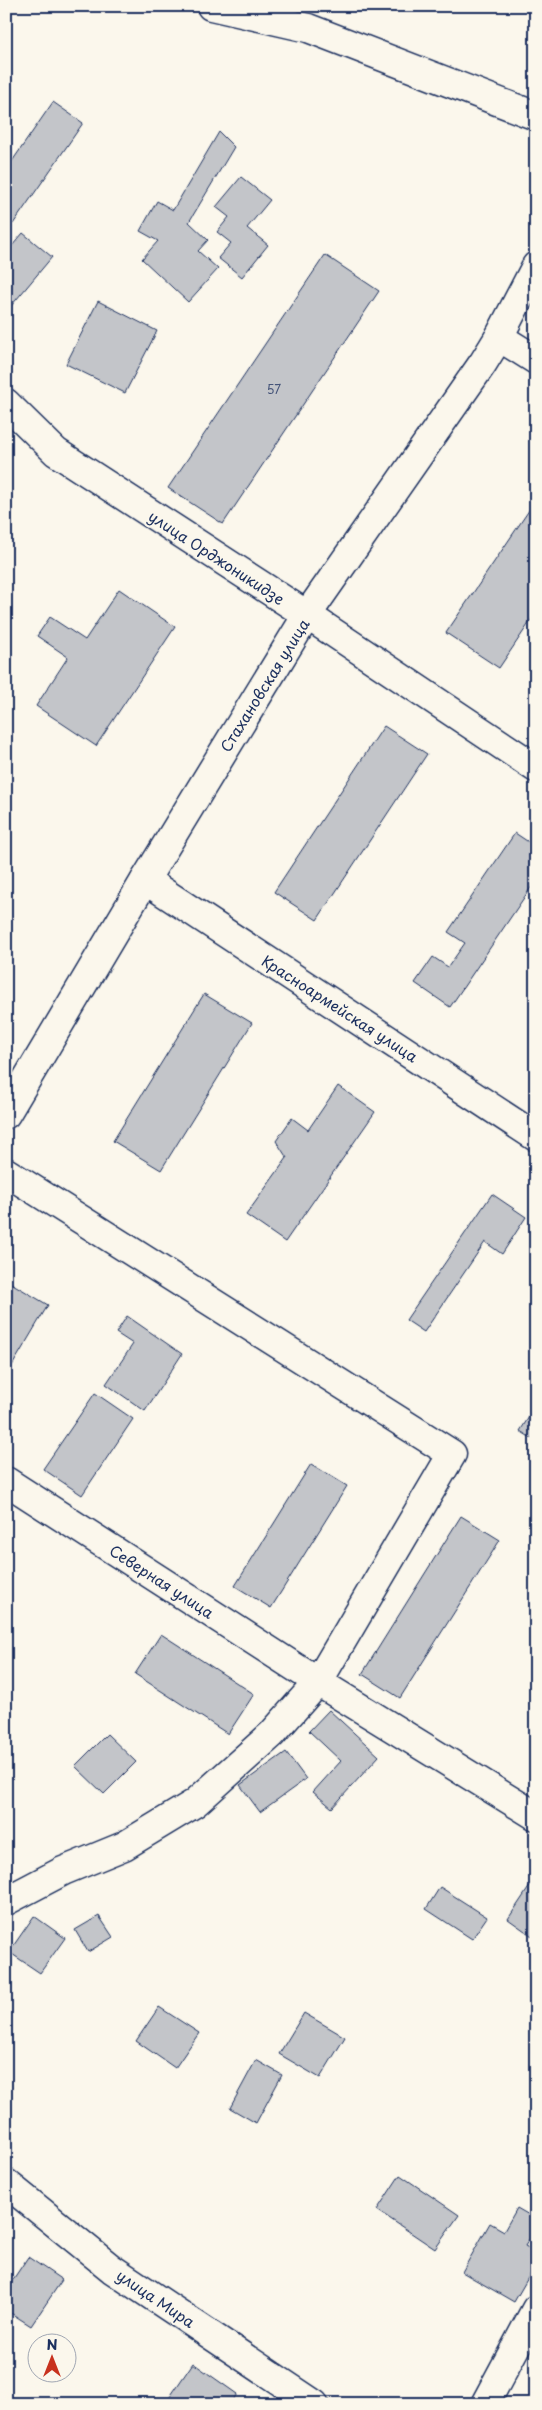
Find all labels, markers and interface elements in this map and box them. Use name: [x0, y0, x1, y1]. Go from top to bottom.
house number: 57: [267, 380, 281, 398]
street label: улица Орджоникидзе: [144, 504, 290, 610]
street label: Стахановская улица: [214, 613, 315, 756]
street label: Красноармейская улица: [257, 949, 423, 1068]
street label: Северная улица: [105, 1539, 219, 1624]
street label: улица Мира: [112, 2263, 200, 2333]
north arrow: [28, 2332, 78, 2382]
text: N: [46, 2334, 58, 2355]

